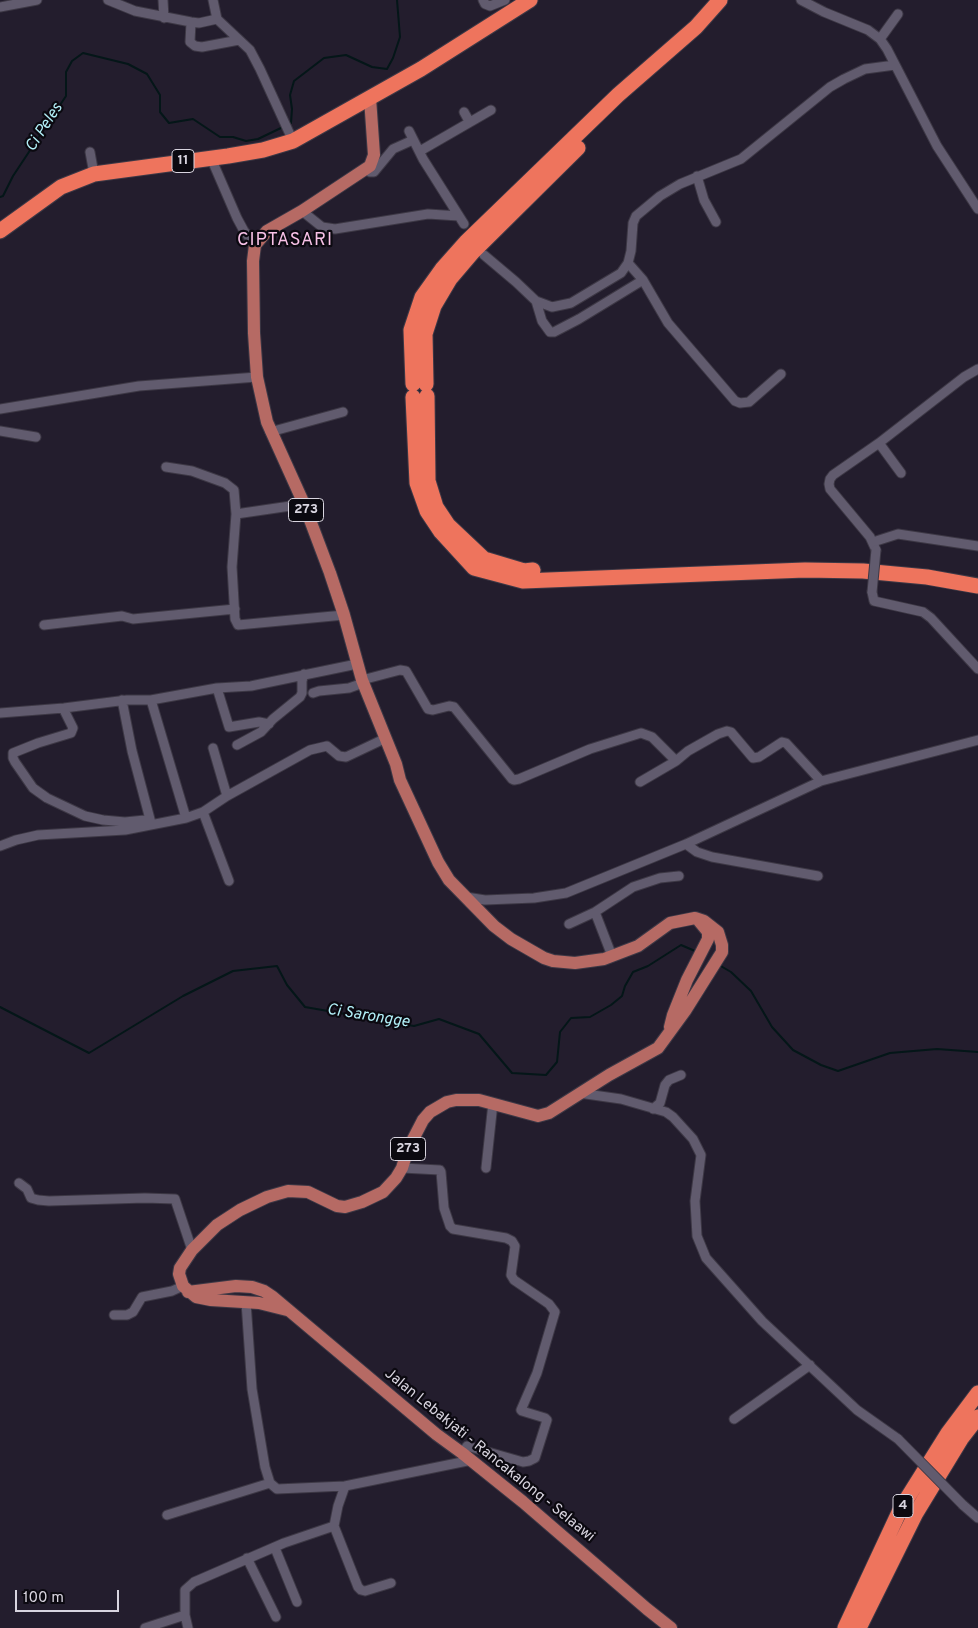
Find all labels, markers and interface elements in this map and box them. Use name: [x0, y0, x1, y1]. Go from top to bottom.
water label: Ci Peles: [22, 100, 68, 156]
road number: 11: [172, 150, 194, 172]
district label: CIPTASARI: [236, 230, 334, 252]
road number: 273: [288, 498, 324, 522]
water label: Ci Sarongge: [325, 1001, 411, 1033]
road number: 273: [390, 1138, 426, 1160]
street label: Jalan Lebakjati - Rancakalong - Selaawi: [380, 1366, 598, 1546]
road number: 4: [893, 1494, 913, 1518]
scale bar: [18, 1580, 121, 1612]
text: 100 m: [23, 1589, 64, 1608]

